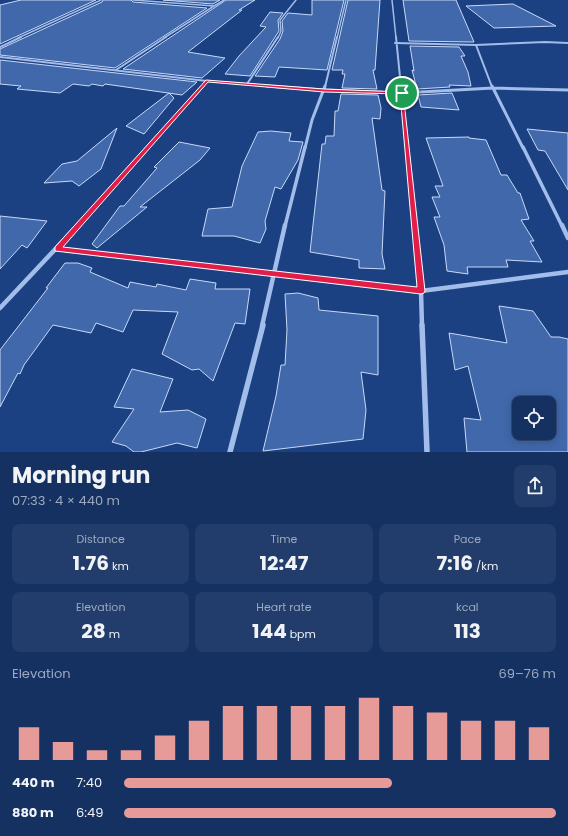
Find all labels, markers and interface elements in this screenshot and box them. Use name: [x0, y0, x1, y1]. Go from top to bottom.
pin: [385, 76, 419, 110]
icon: arrive: [391, 82, 413, 104]
map controls: [512, 396, 556, 440]
button: locate: [512, 396, 556, 440]
text: Morning run: [12, 460, 150, 491]
button: share: [514, 465, 556, 507]
text: 07:33 · 4 × 440 m: [12, 491, 120, 510]
text: Distance: [77, 531, 125, 547]
text: Time: [271, 531, 297, 547]
text: Pace: [454, 531, 481, 547]
text: 1.76: [72, 549, 109, 577]
text: 12:47: [260, 549, 308, 577]
text: 7:16: [436, 549, 473, 577]
text: km: [109, 558, 129, 574]
text: /km: [473, 558, 498, 574]
text: Elevation: [76, 599, 125, 615]
text: Heart rate: [256, 599, 312, 615]
text: kcal: [456, 599, 479, 615]
text: 28: [81, 617, 106, 645]
text: 144: [252, 617, 287, 645]
text: 113: [454, 617, 481, 645]
text: m: [106, 626, 120, 642]
text: bpm: [287, 626, 316, 642]
text: Elevation: [12, 664, 71, 683]
text: 69–76 m: [499, 664, 556, 683]
text: 440 m: [12, 773, 55, 792]
text: 7:40: [76, 773, 102, 792]
text: 880 m: [12, 803, 54, 822]
text: 6:49: [76, 803, 103, 822]

